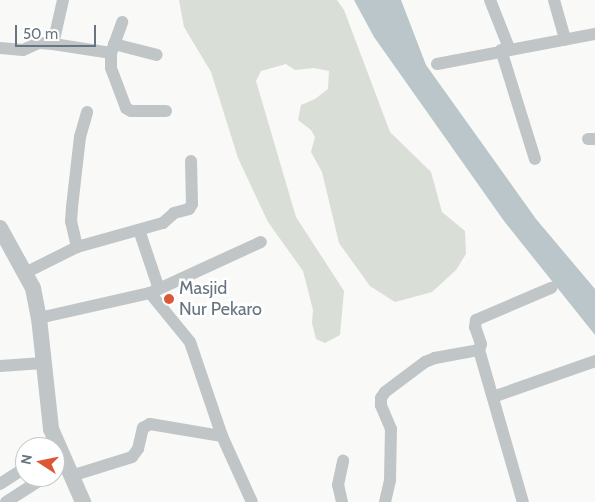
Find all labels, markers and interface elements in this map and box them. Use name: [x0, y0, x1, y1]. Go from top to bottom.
scale bar: [18, 15, 99, 47]
text: 50 m: [23, 25, 58, 43]
place label: Masjid Nur Pekaro: [179, 278, 262, 320]
marker: Masjid Nur Pekaro: [163, 293, 175, 305]
north arrow: [15, 437, 65, 487]
text: N: [16, 453, 36, 466]

